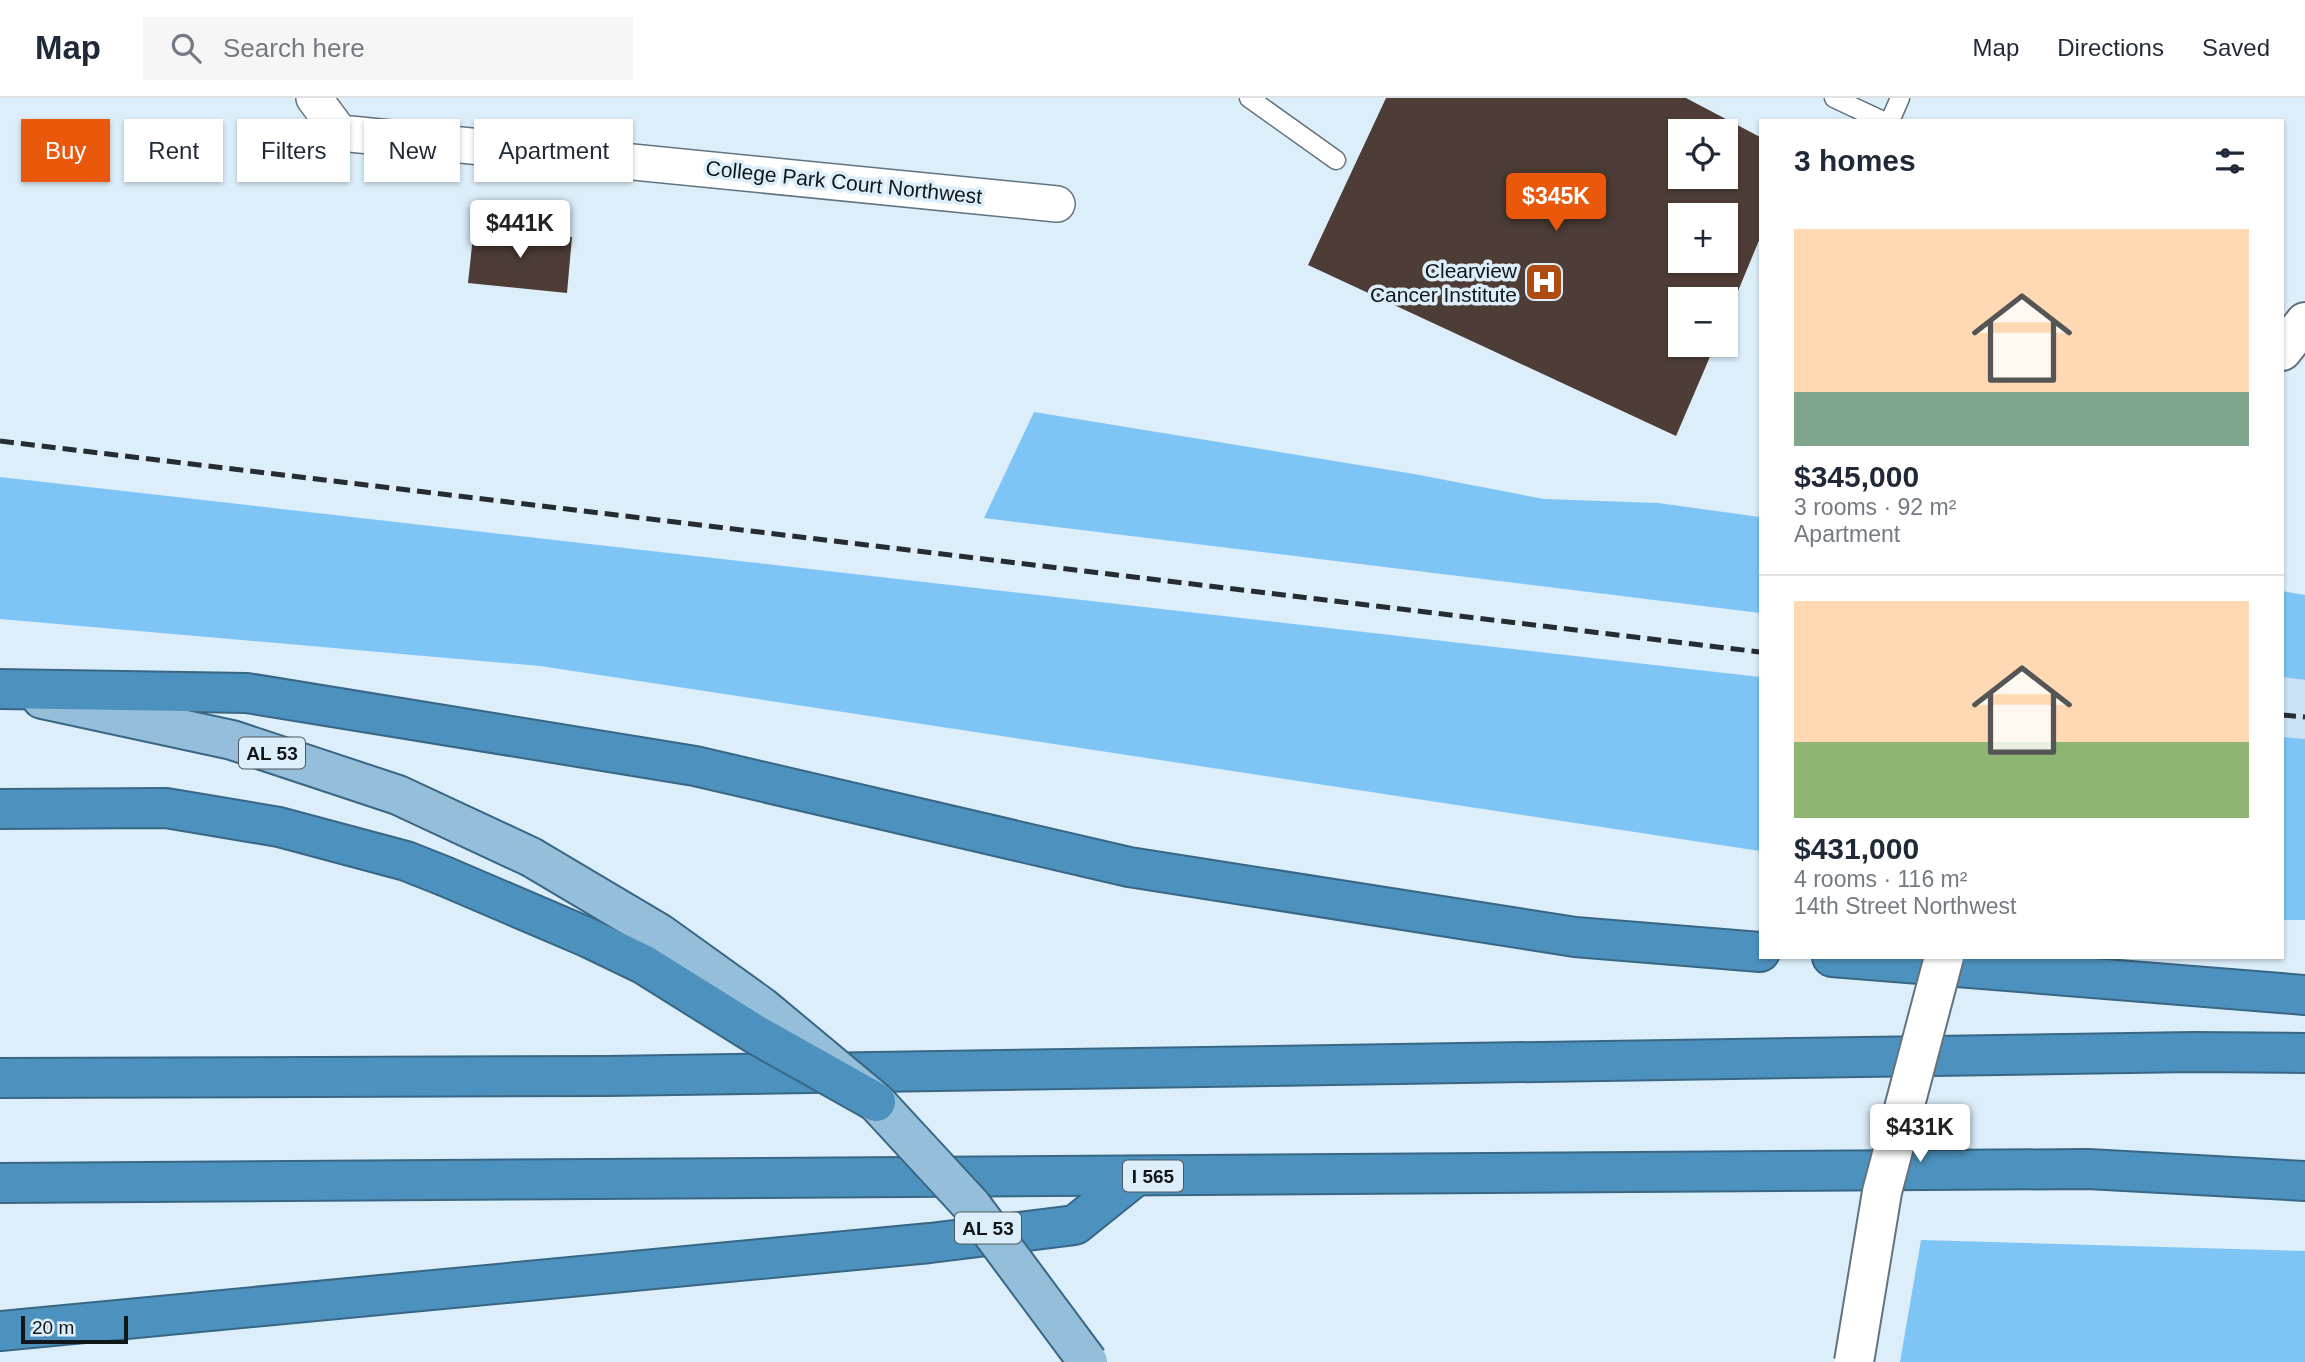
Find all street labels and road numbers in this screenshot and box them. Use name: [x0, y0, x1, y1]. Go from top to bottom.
street label: College Park Court Northwest: [705, 156, 983, 208]
road number: AL 53: [239, 738, 305, 768]
road number: I 565: [1123, 1160, 1183, 1192]
road number: AL 53: [955, 1212, 1021, 1244]

